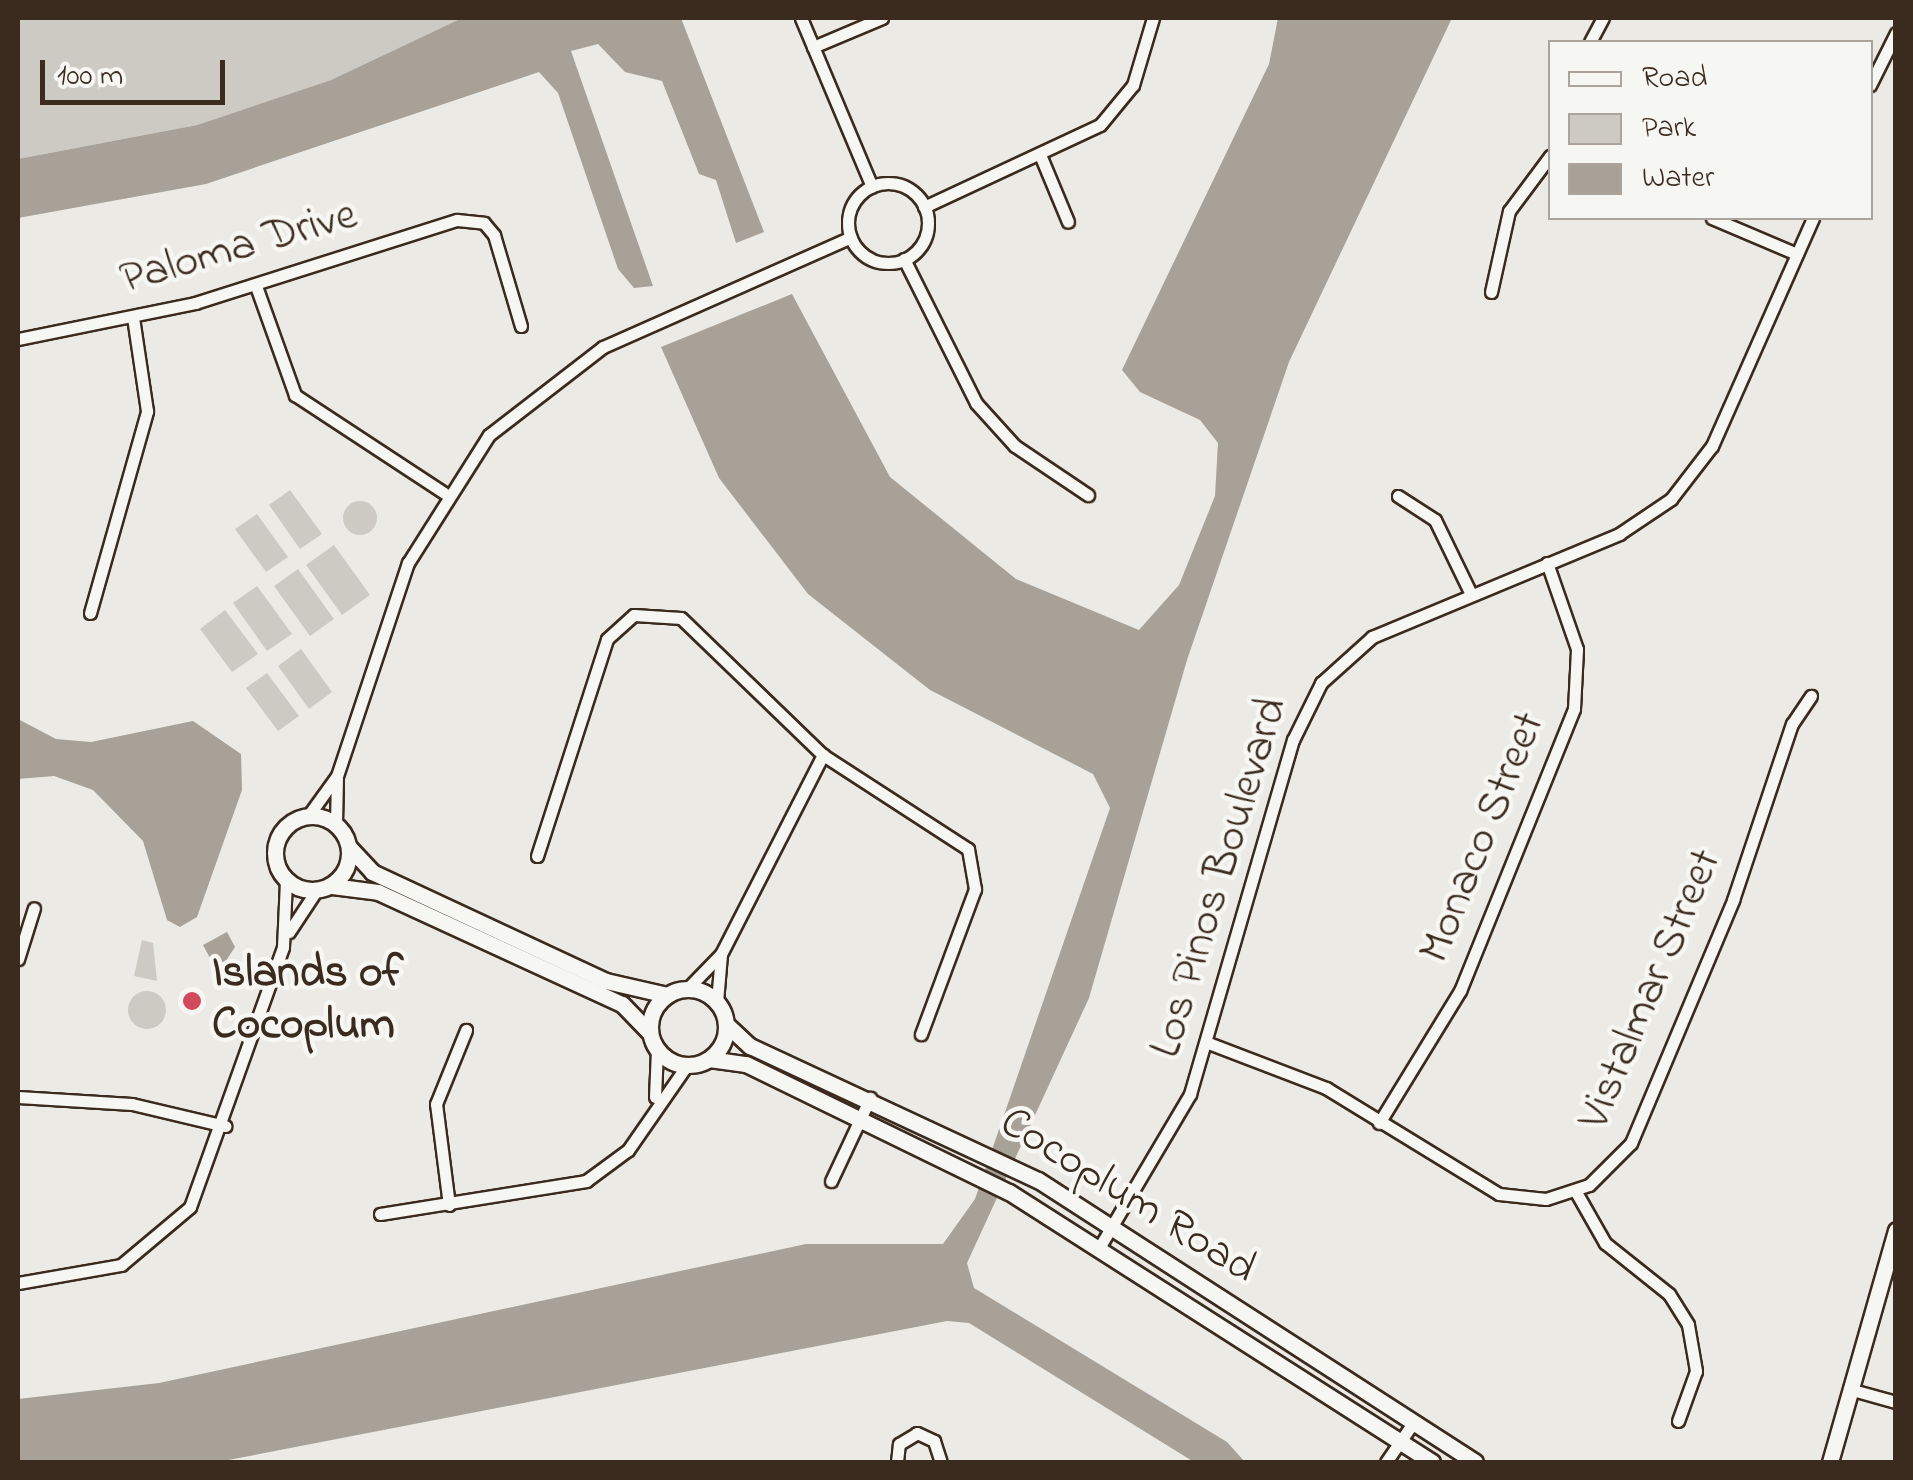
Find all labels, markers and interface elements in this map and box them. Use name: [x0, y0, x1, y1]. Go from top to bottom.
scale bar: [45, 40, 230, 102]
legend: [1548, 40, 1873, 220]
text: 100 m: [57, 55, 123, 99]
text: Road: [1642, 57, 1707, 101]
text: Park: [1642, 107, 1696, 151]
text: Water: [1642, 157, 1714, 201]
street label: Paloma Drive: [115, 190, 363, 308]
street label: Los Pinos Boulevard: [1141, 692, 1301, 1064]
street label: Monaco Street: [1409, 705, 1559, 971]
street label: Vistalmar Street: [1569, 842, 1735, 1138]
place label: Islands of Cocoplum: [212, 948, 403, 1054]
marker: Islands of Cocoplum: [181, 990, 203, 1012]
street label: Cocoplum Road: [989, 1097, 1265, 1297]

